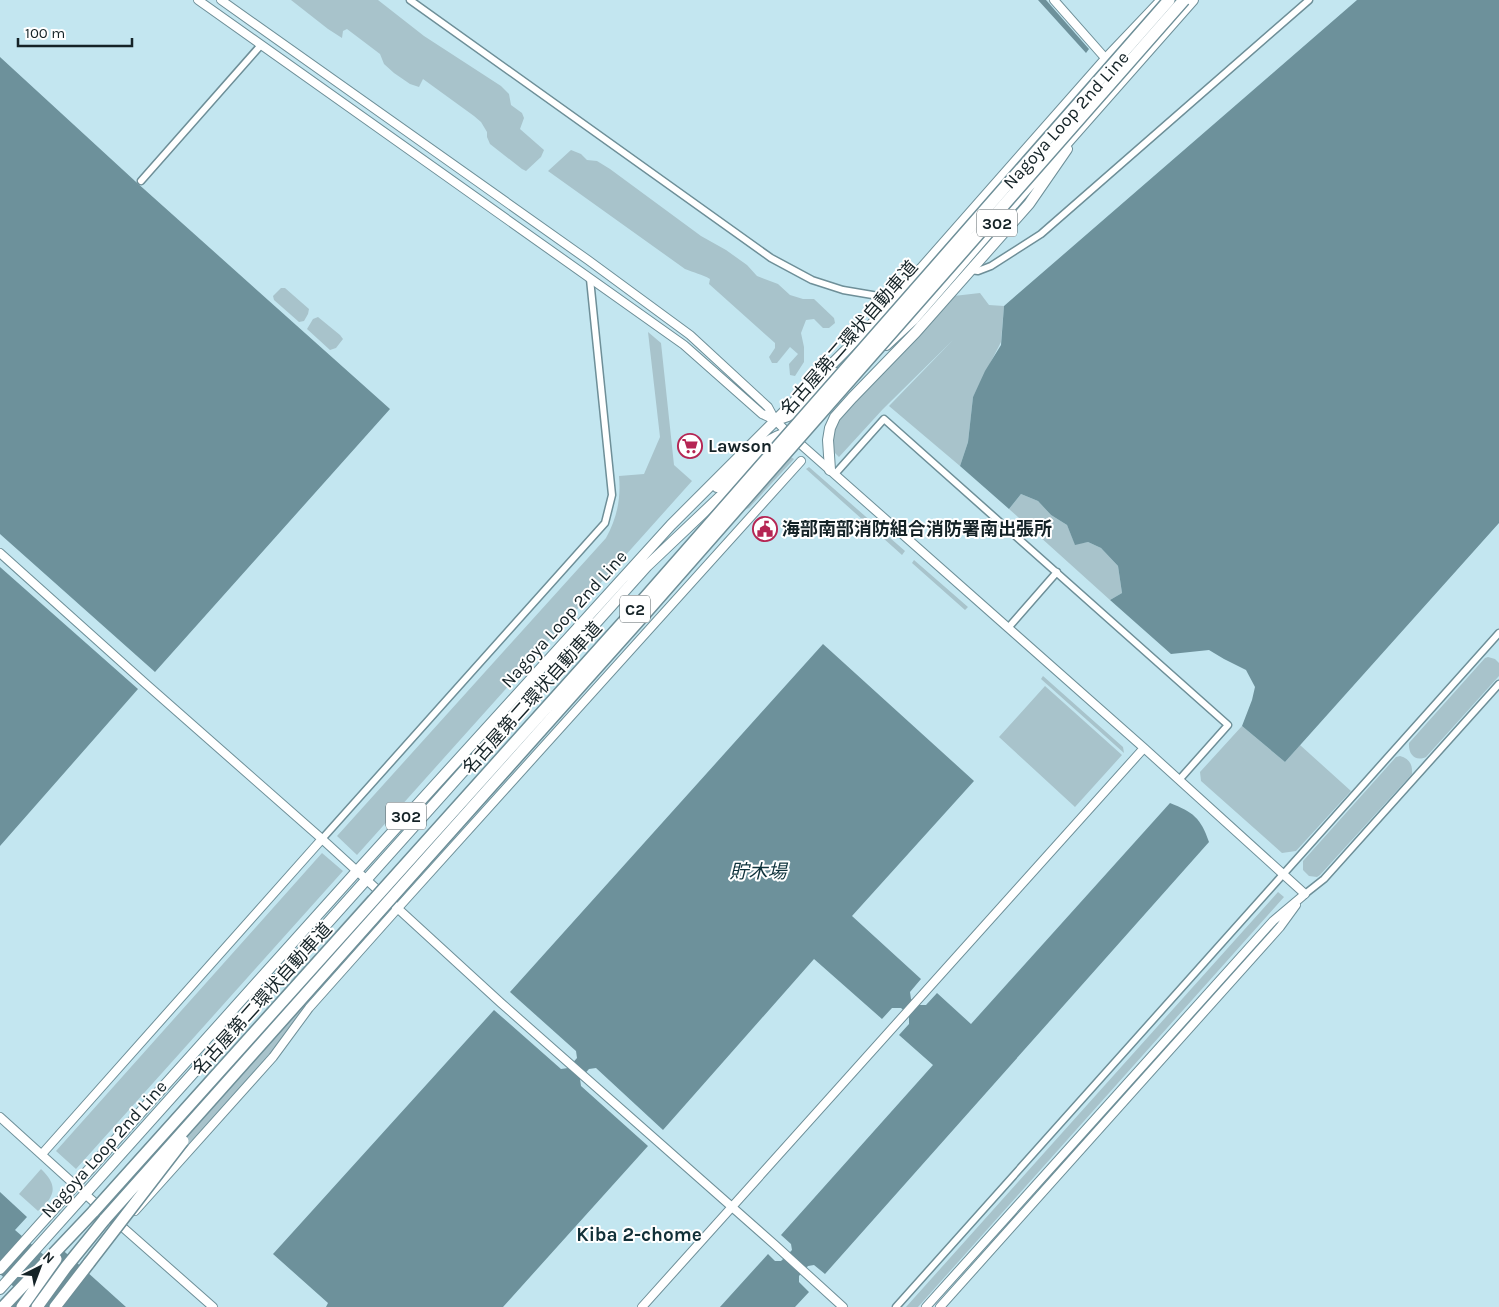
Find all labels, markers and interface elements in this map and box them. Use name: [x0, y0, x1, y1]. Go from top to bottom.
scale bar: [18, 15, 131, 47]
text: 100 m: [25, 24, 65, 42]
street label: Nagoya Loop 2nd Line: [998, 47, 1134, 193]
road number: 302: [977, 210, 1017, 237]
street label: 名古屋第二環状自動車道: [776, 256, 922, 420]
supermarket icon: Lawson: [677, 433, 703, 459]
place label: Lawson: [708, 435, 772, 457]
public building icon: 海部南部消防組合消防署南出張所: [752, 516, 778, 542]
place label: 海部南部消防組合消防署南出張所: [782, 518, 1052, 540]
street label: Nagoya Loop 2nd Line: [496, 546, 632, 692]
road number: C2: [620, 596, 650, 622]
street label: 名古屋第二環状自動車道: [458, 617, 606, 779]
road number: 302: [386, 802, 426, 829]
water label: 貯木場: [729, 861, 788, 883]
street label: 名古屋第二環状自動車道: [188, 918, 336, 1080]
street label: Nagoya Loop 2nd Line: [36, 1076, 172, 1222]
district label: Kiba 2-chome: [576, 1224, 702, 1246]
north arrow: [15, 1242, 65, 1292]
text: N: [39, 1248, 58, 1267]

